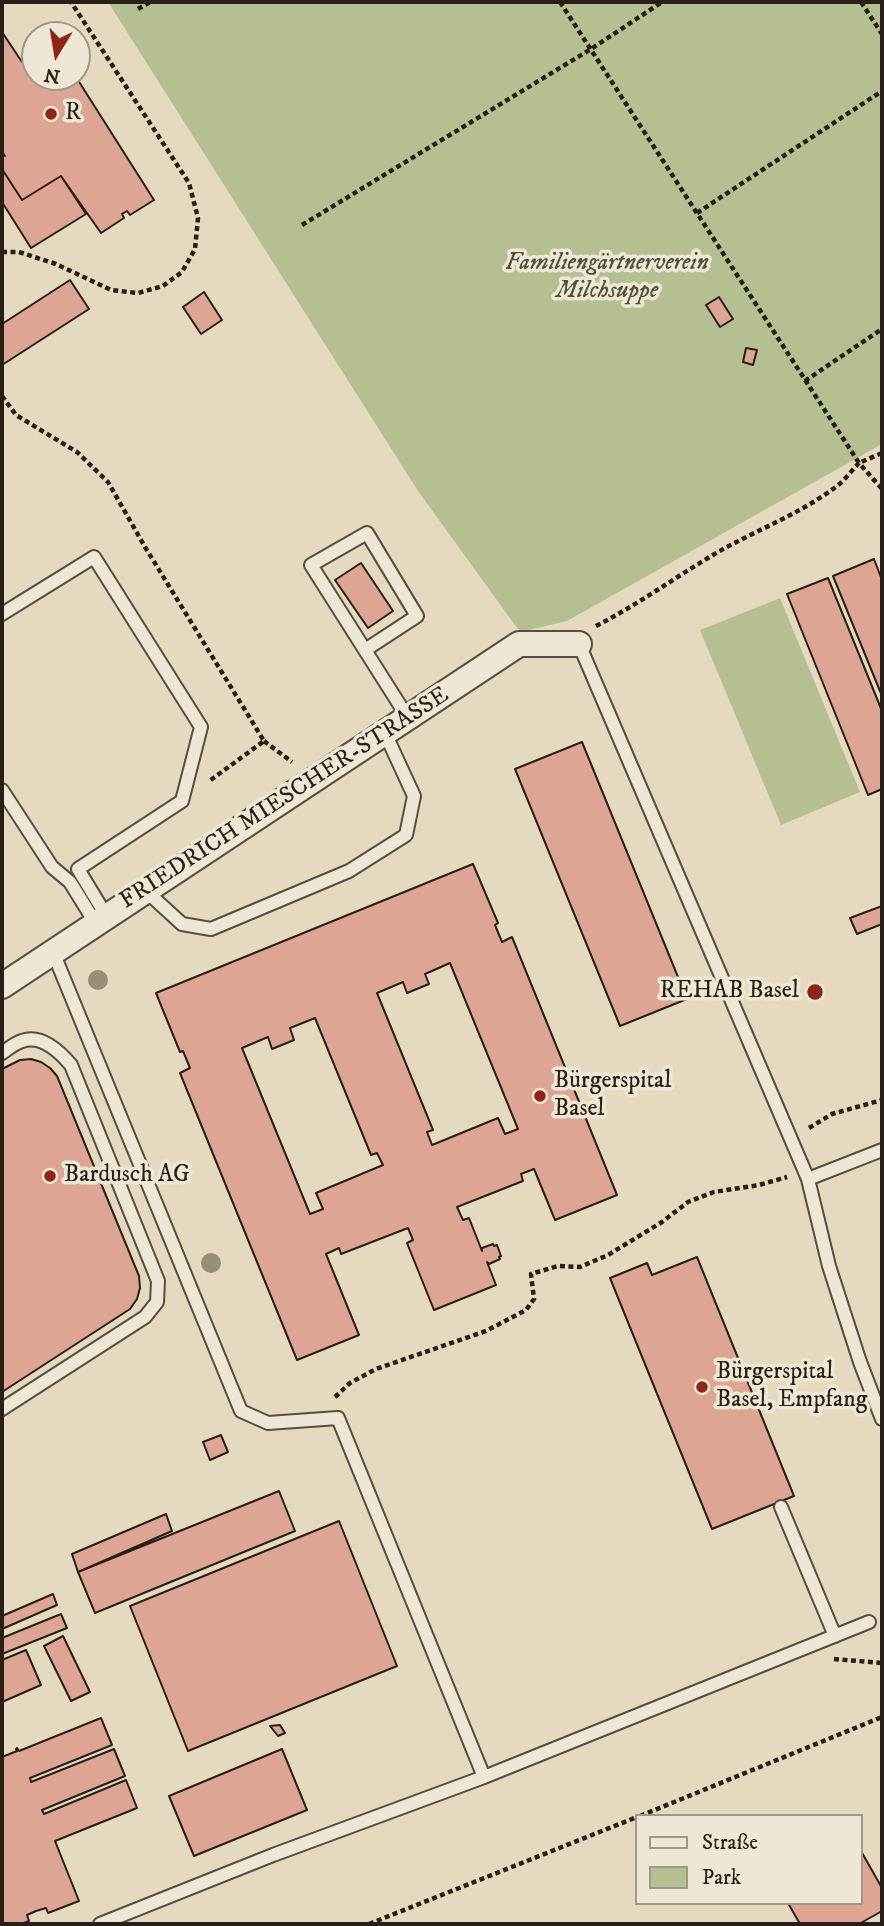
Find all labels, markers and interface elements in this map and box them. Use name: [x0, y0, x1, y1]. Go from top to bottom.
north arrow: [21, 21, 91, 91]
text: N: [42, 62, 62, 88]
place label: R: [65, 100, 81, 128]
marker: R: [43, 106, 59, 122]
park label: Familiengärtnerverein Milchsuppe: [505, 250, 709, 306]
street label: FRIEDRICH MIESCHER-STRASSE: [115, 682, 455, 916]
place label: REHAB Basel: [660, 978, 799, 1006]
marker: REHAB Basel: [805, 982, 825, 1002]
place label: Bürgerspital Basel: [554, 1068, 672, 1124]
marker: Bürgerspital Basel: [532, 1088, 548, 1104]
place label: Bardusch AG: [64, 1162, 190, 1190]
marker: Bardusch AG: [42, 1168, 58, 1184]
place label: Bürgerspital Basel, Empfang: [716, 1359, 867, 1415]
marker: Bürgerspital Basel, Empfang: [694, 1379, 710, 1395]
legend: [636, 1814, 863, 1905]
text: Straße: [702, 1830, 758, 1856]
text: Park: [702, 1865, 741, 1891]

